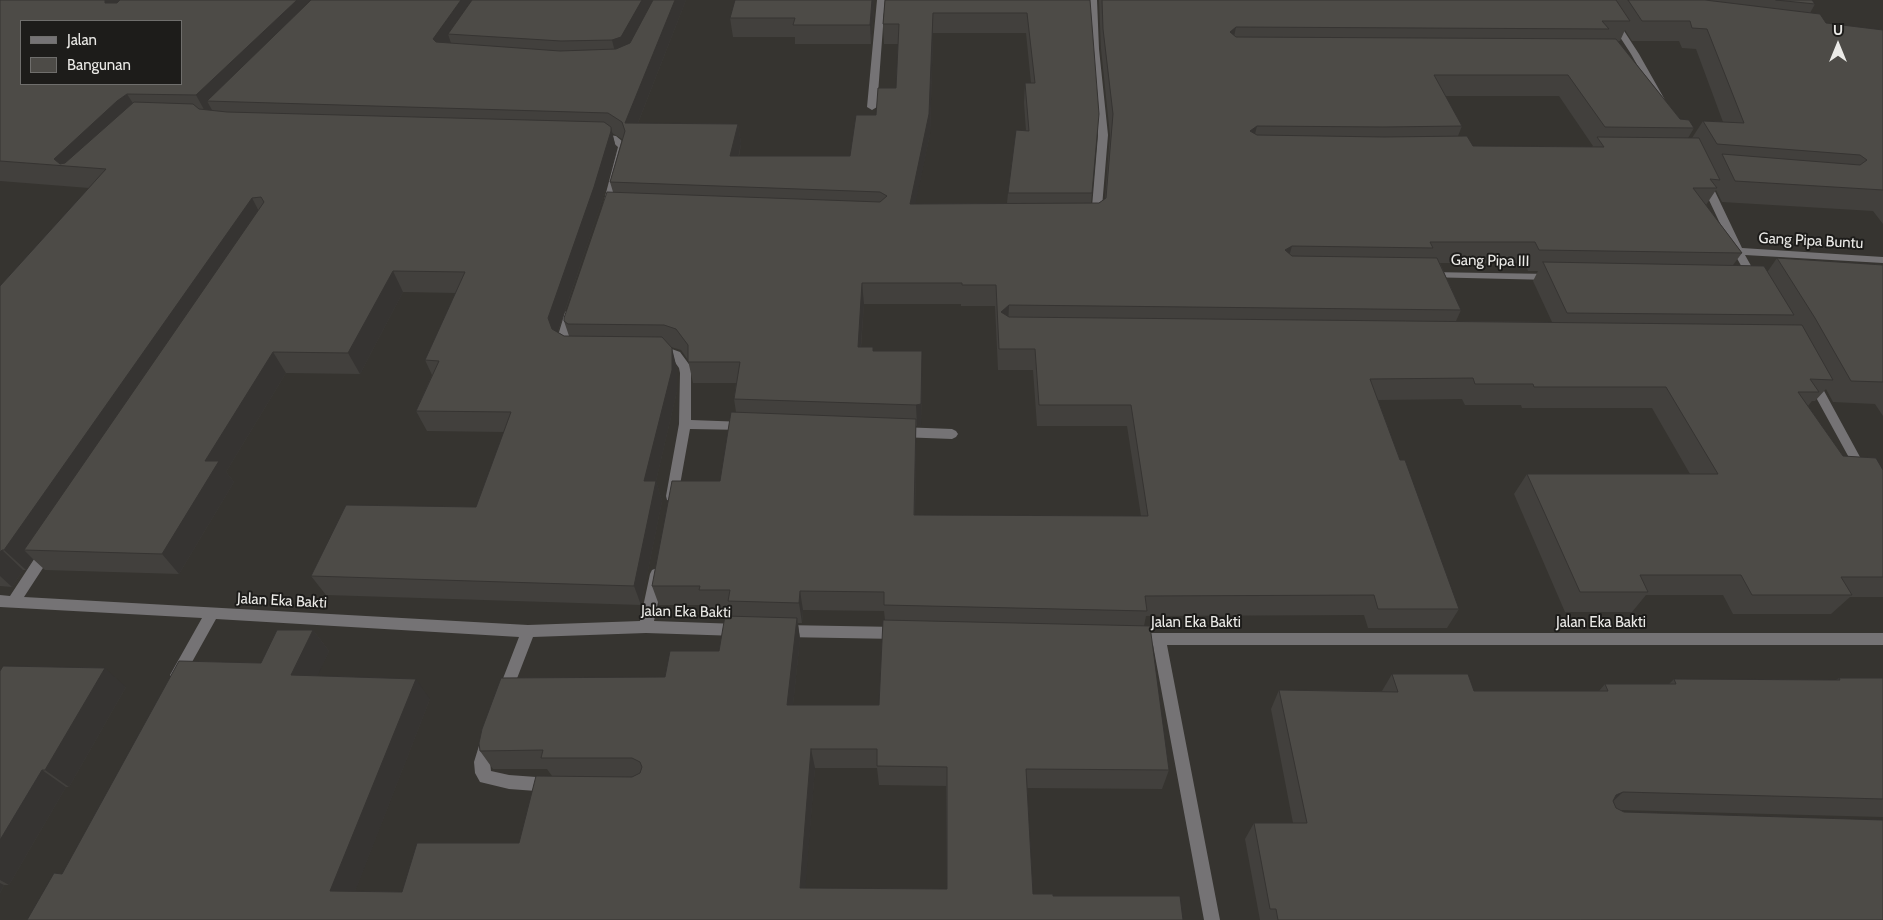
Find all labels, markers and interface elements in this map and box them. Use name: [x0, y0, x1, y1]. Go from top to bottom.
legend: [20, 20, 182, 85]
north arrow: [1813, 20, 1863, 70]
text: U: [1833, 21, 1843, 39]
text: Jalan: [67, 31, 97, 49]
text: Bangunan: [67, 56, 131, 74]
street label: Gang Pipa Buntu: [1758, 229, 1864, 253]
street label: Gang Pipa III: [1451, 251, 1529, 271]
street label: Jalan Eka Bakti: [237, 590, 327, 612]
street label: Jalan Eka Bakti: [641, 602, 731, 622]
street label: Jalan Eka Bakti: [1151, 614, 1241, 632]
street label: Jalan Eka Bakti: [1556, 614, 1646, 632]

